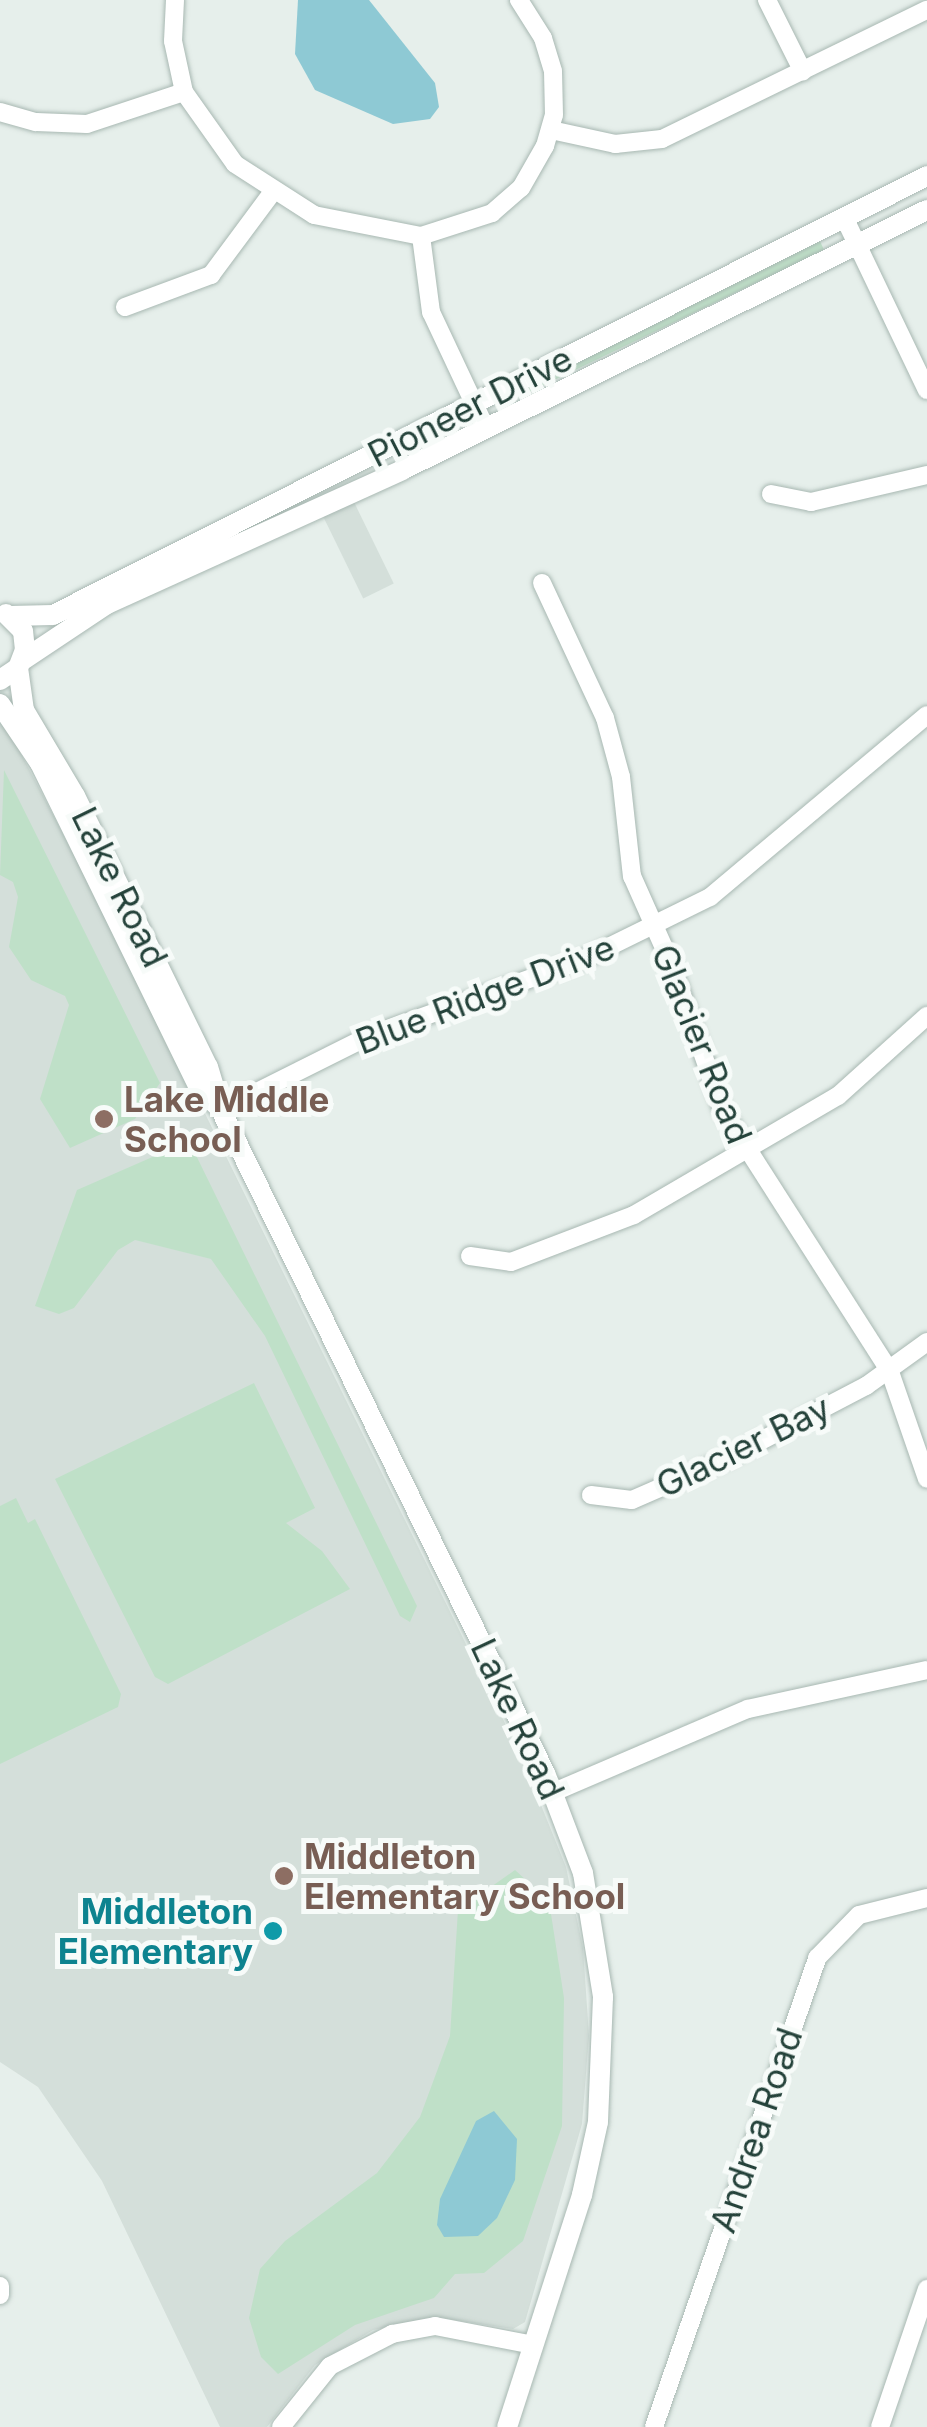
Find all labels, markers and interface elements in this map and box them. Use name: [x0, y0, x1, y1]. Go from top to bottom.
street label: Pioneer Drive: [361, 337, 579, 475]
street label: Lake Road: [63, 800, 177, 974]
street label: Blue Ridge Drive: [350, 925, 620, 1063]
street label: Glacier Road: [643, 939, 761, 1149]
place label: Lake Middle School: [124, 1078, 329, 1160]
marker: Lake Middle School: [93, 1108, 115, 1130]
street label: Glacier Bay: [649, 1386, 837, 1506]
street label: Lake Road: [463, 1632, 573, 1806]
place label: Middleton Elementary School: [304, 1835, 625, 1917]
marker: Middleton Elementary School: [273, 1865, 295, 1887]
place label: Middleton Elementary: [58, 1890, 253, 1972]
marker: Middleton Elementary: [262, 1920, 284, 1942]
street label: Andrea Road: [701, 2022, 811, 2238]

